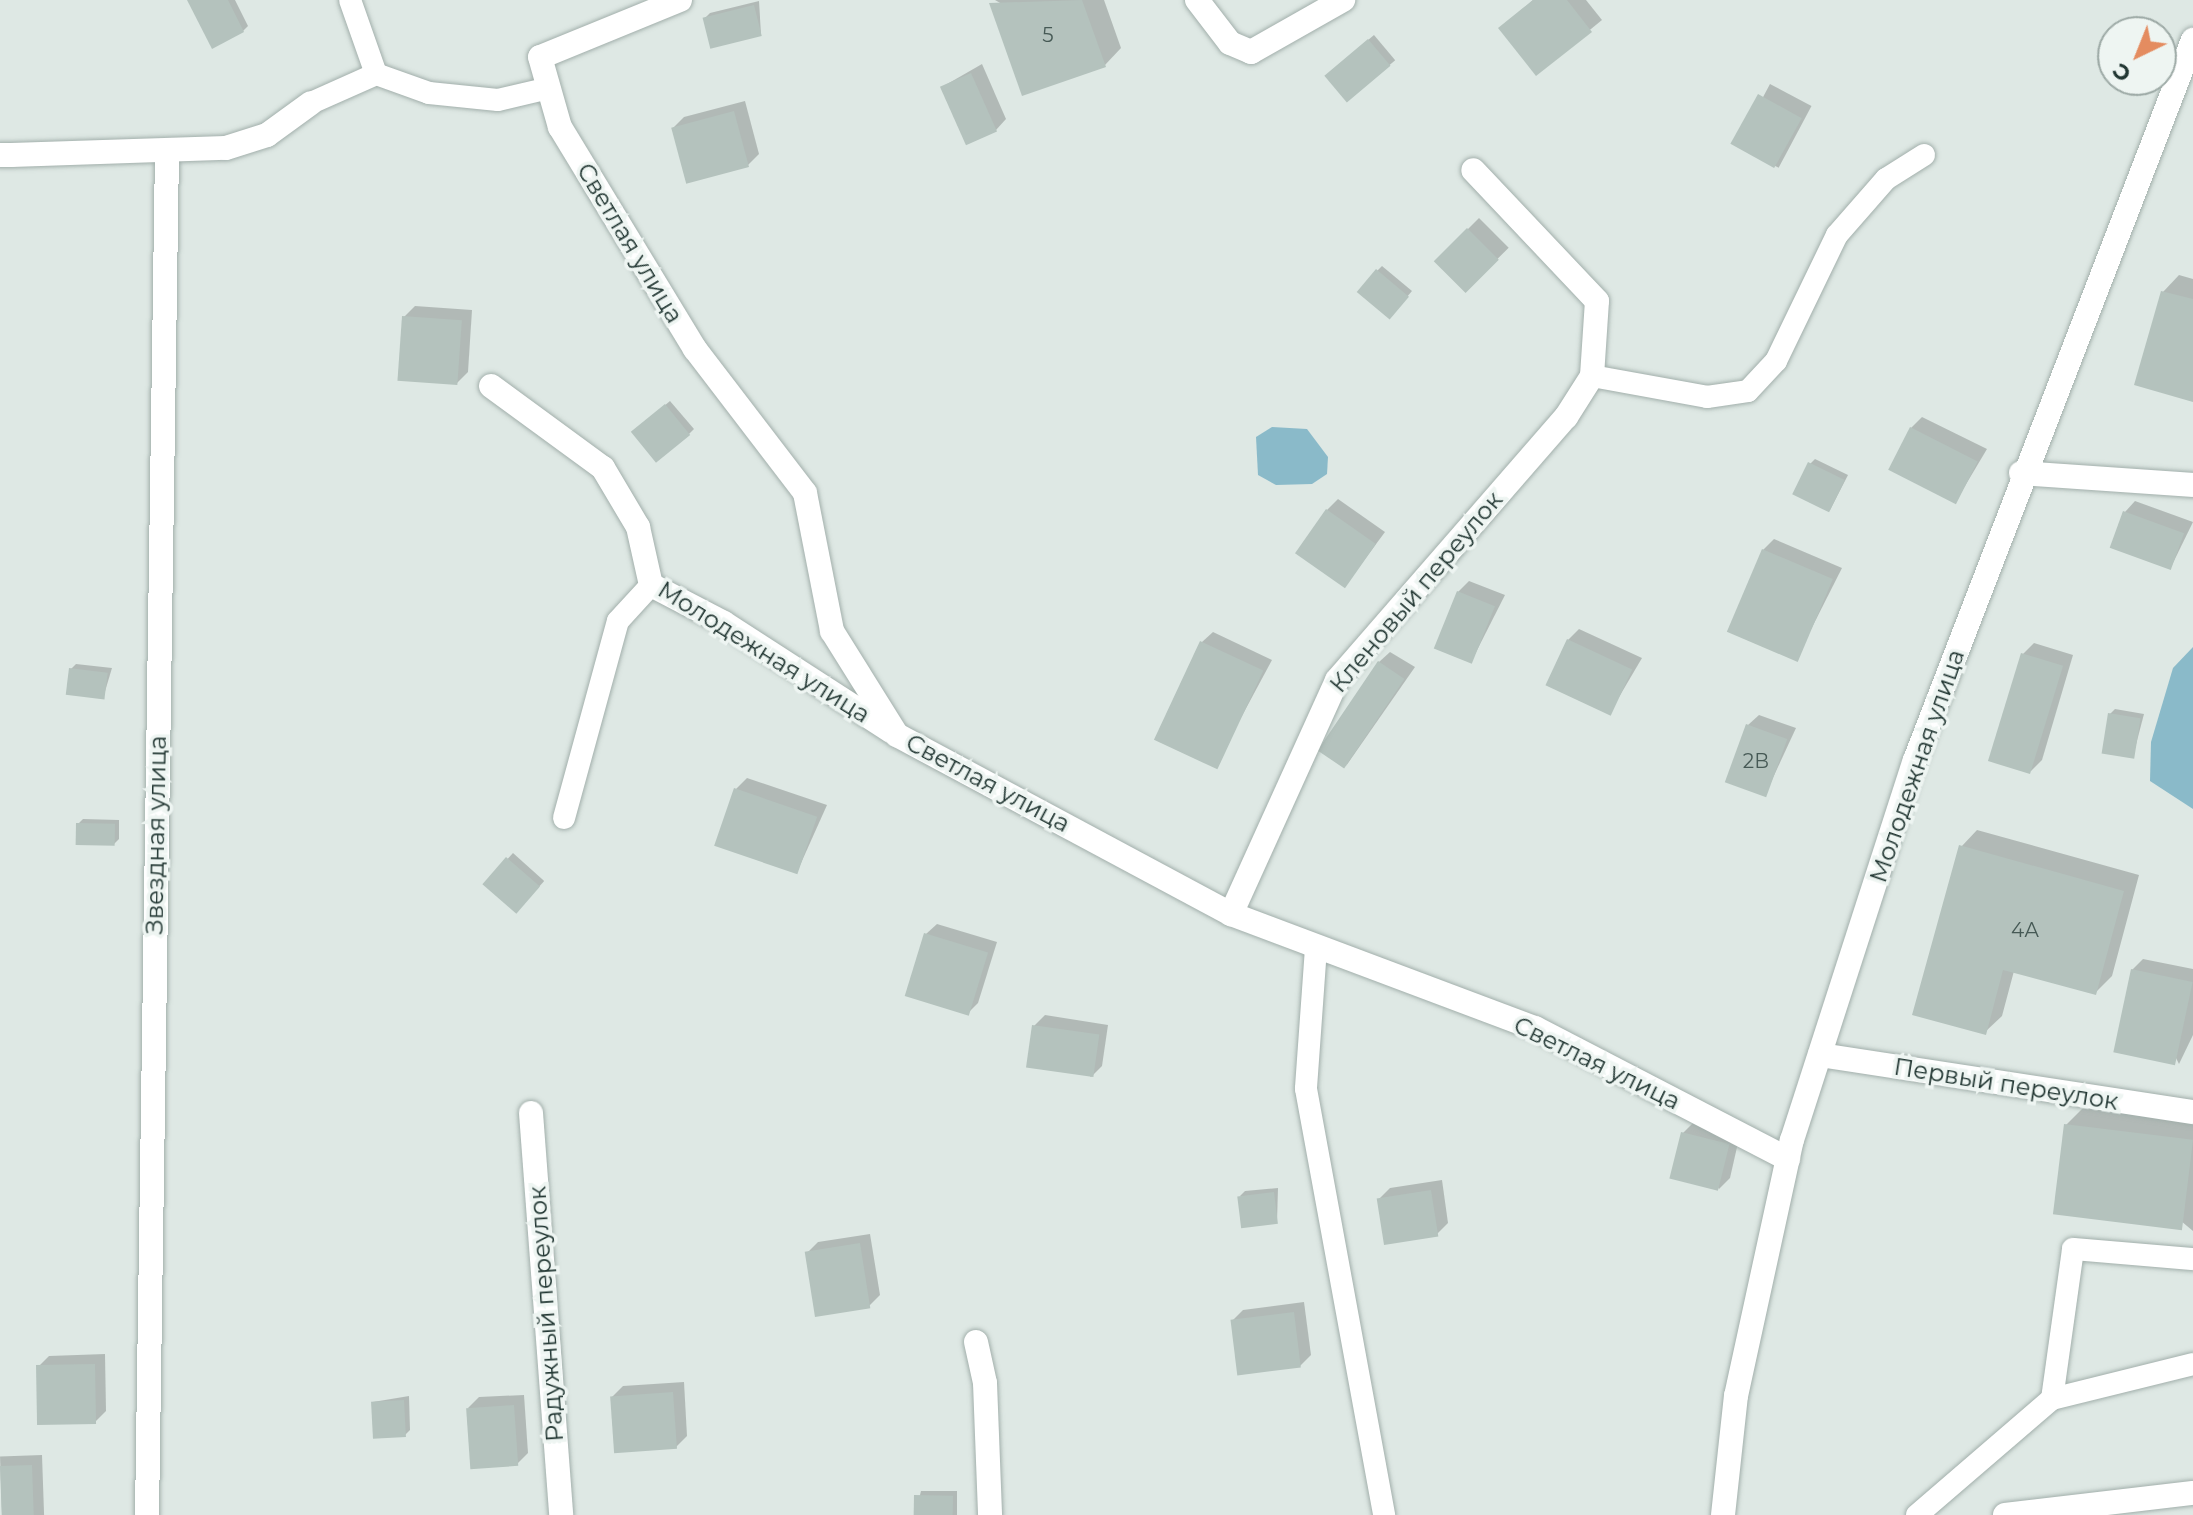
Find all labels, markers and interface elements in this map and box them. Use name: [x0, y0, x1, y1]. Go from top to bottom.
north arrow: [2097, 16, 2177, 96]
house number: 5: [1042, 23, 1054, 47]
text: С: [2107, 57, 2137, 88]
street label: Светлая улица: [571, 158, 689, 328]
street label: Кленовый переулок: [1324, 486, 1508, 698]
street label: Молодежная улица: [653, 575, 875, 729]
street label: Молодежная улица: [1864, 646, 1970, 886]
street label: Светлая улица: [901, 728, 1075, 838]
street label: Звездная улица: [140, 735, 172, 935]
house number: 2В: [1743, 749, 1769, 773]
house number: 4А: [2011, 918, 2039, 942]
street label: Светлая улица: [1509, 1010, 1685, 1116]
street label: Первый переулок: [1892, 1052, 2120, 1116]
street label: Радужный переулок: [523, 1185, 569, 1443]

